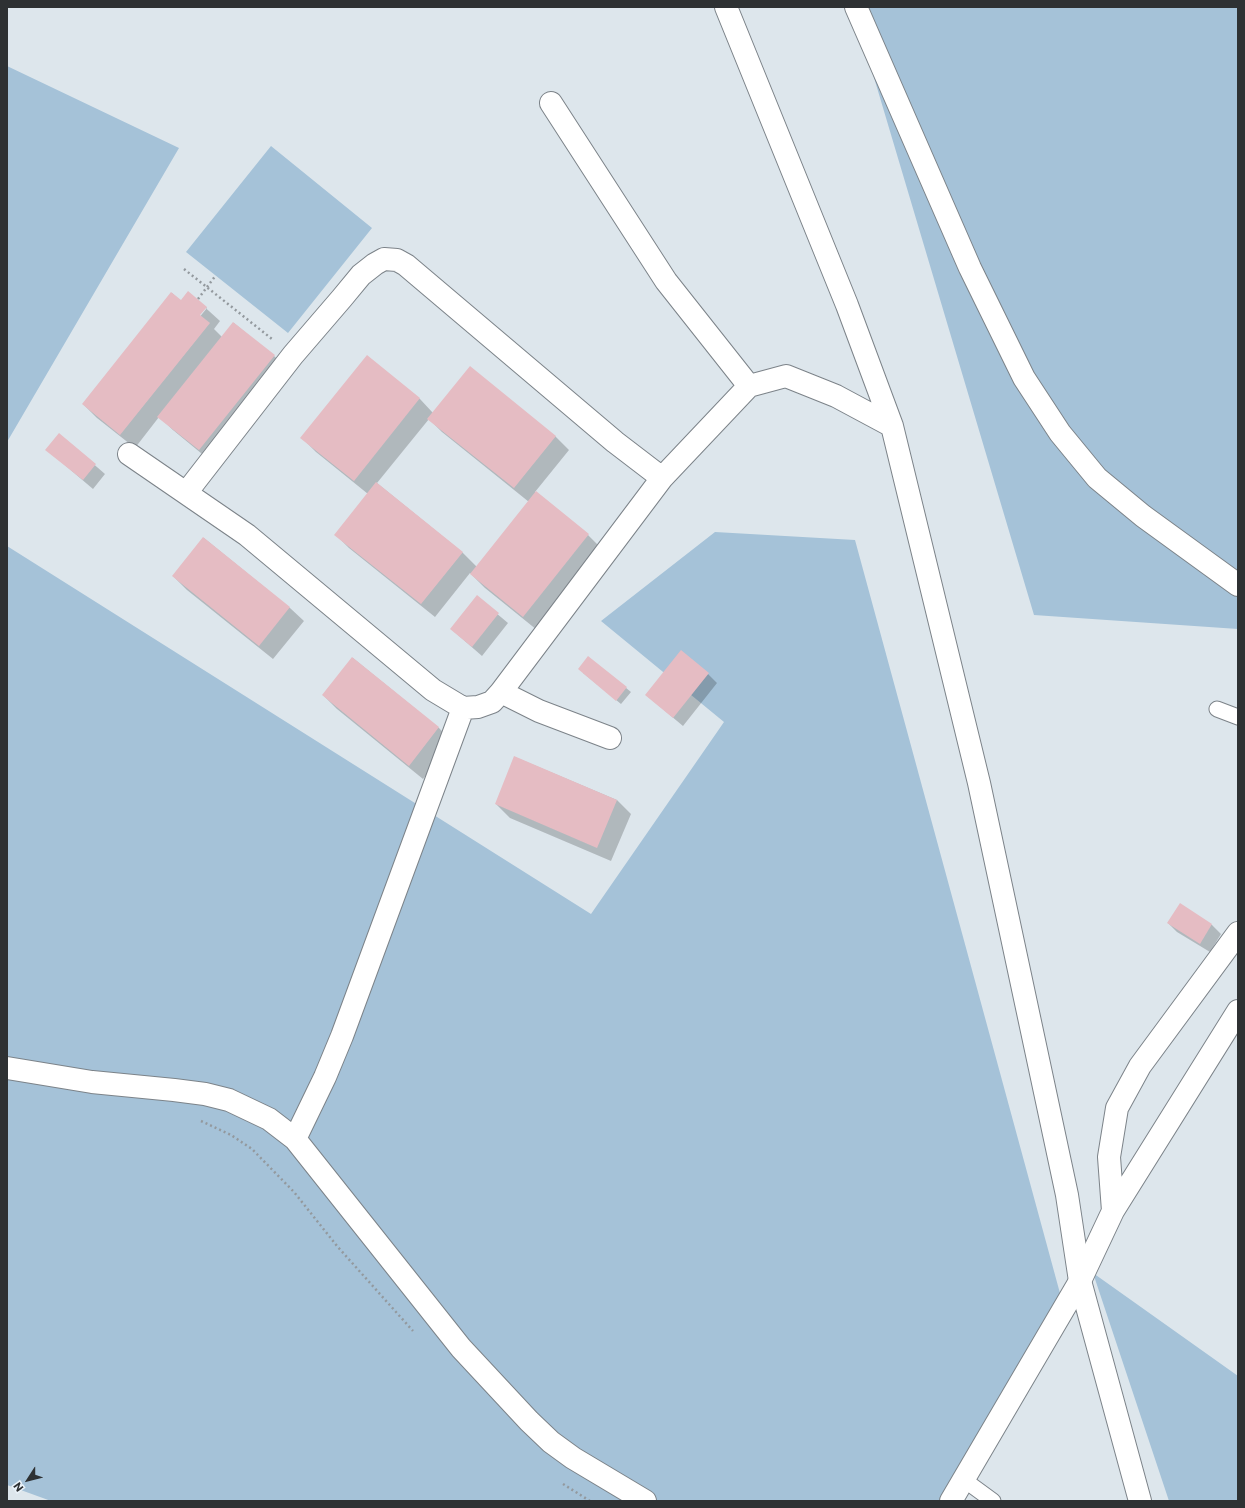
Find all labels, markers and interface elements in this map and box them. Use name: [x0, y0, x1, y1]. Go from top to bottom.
north arrow: [8, 1460, 48, 1500]
text: N: [10, 1480, 26, 1495]

